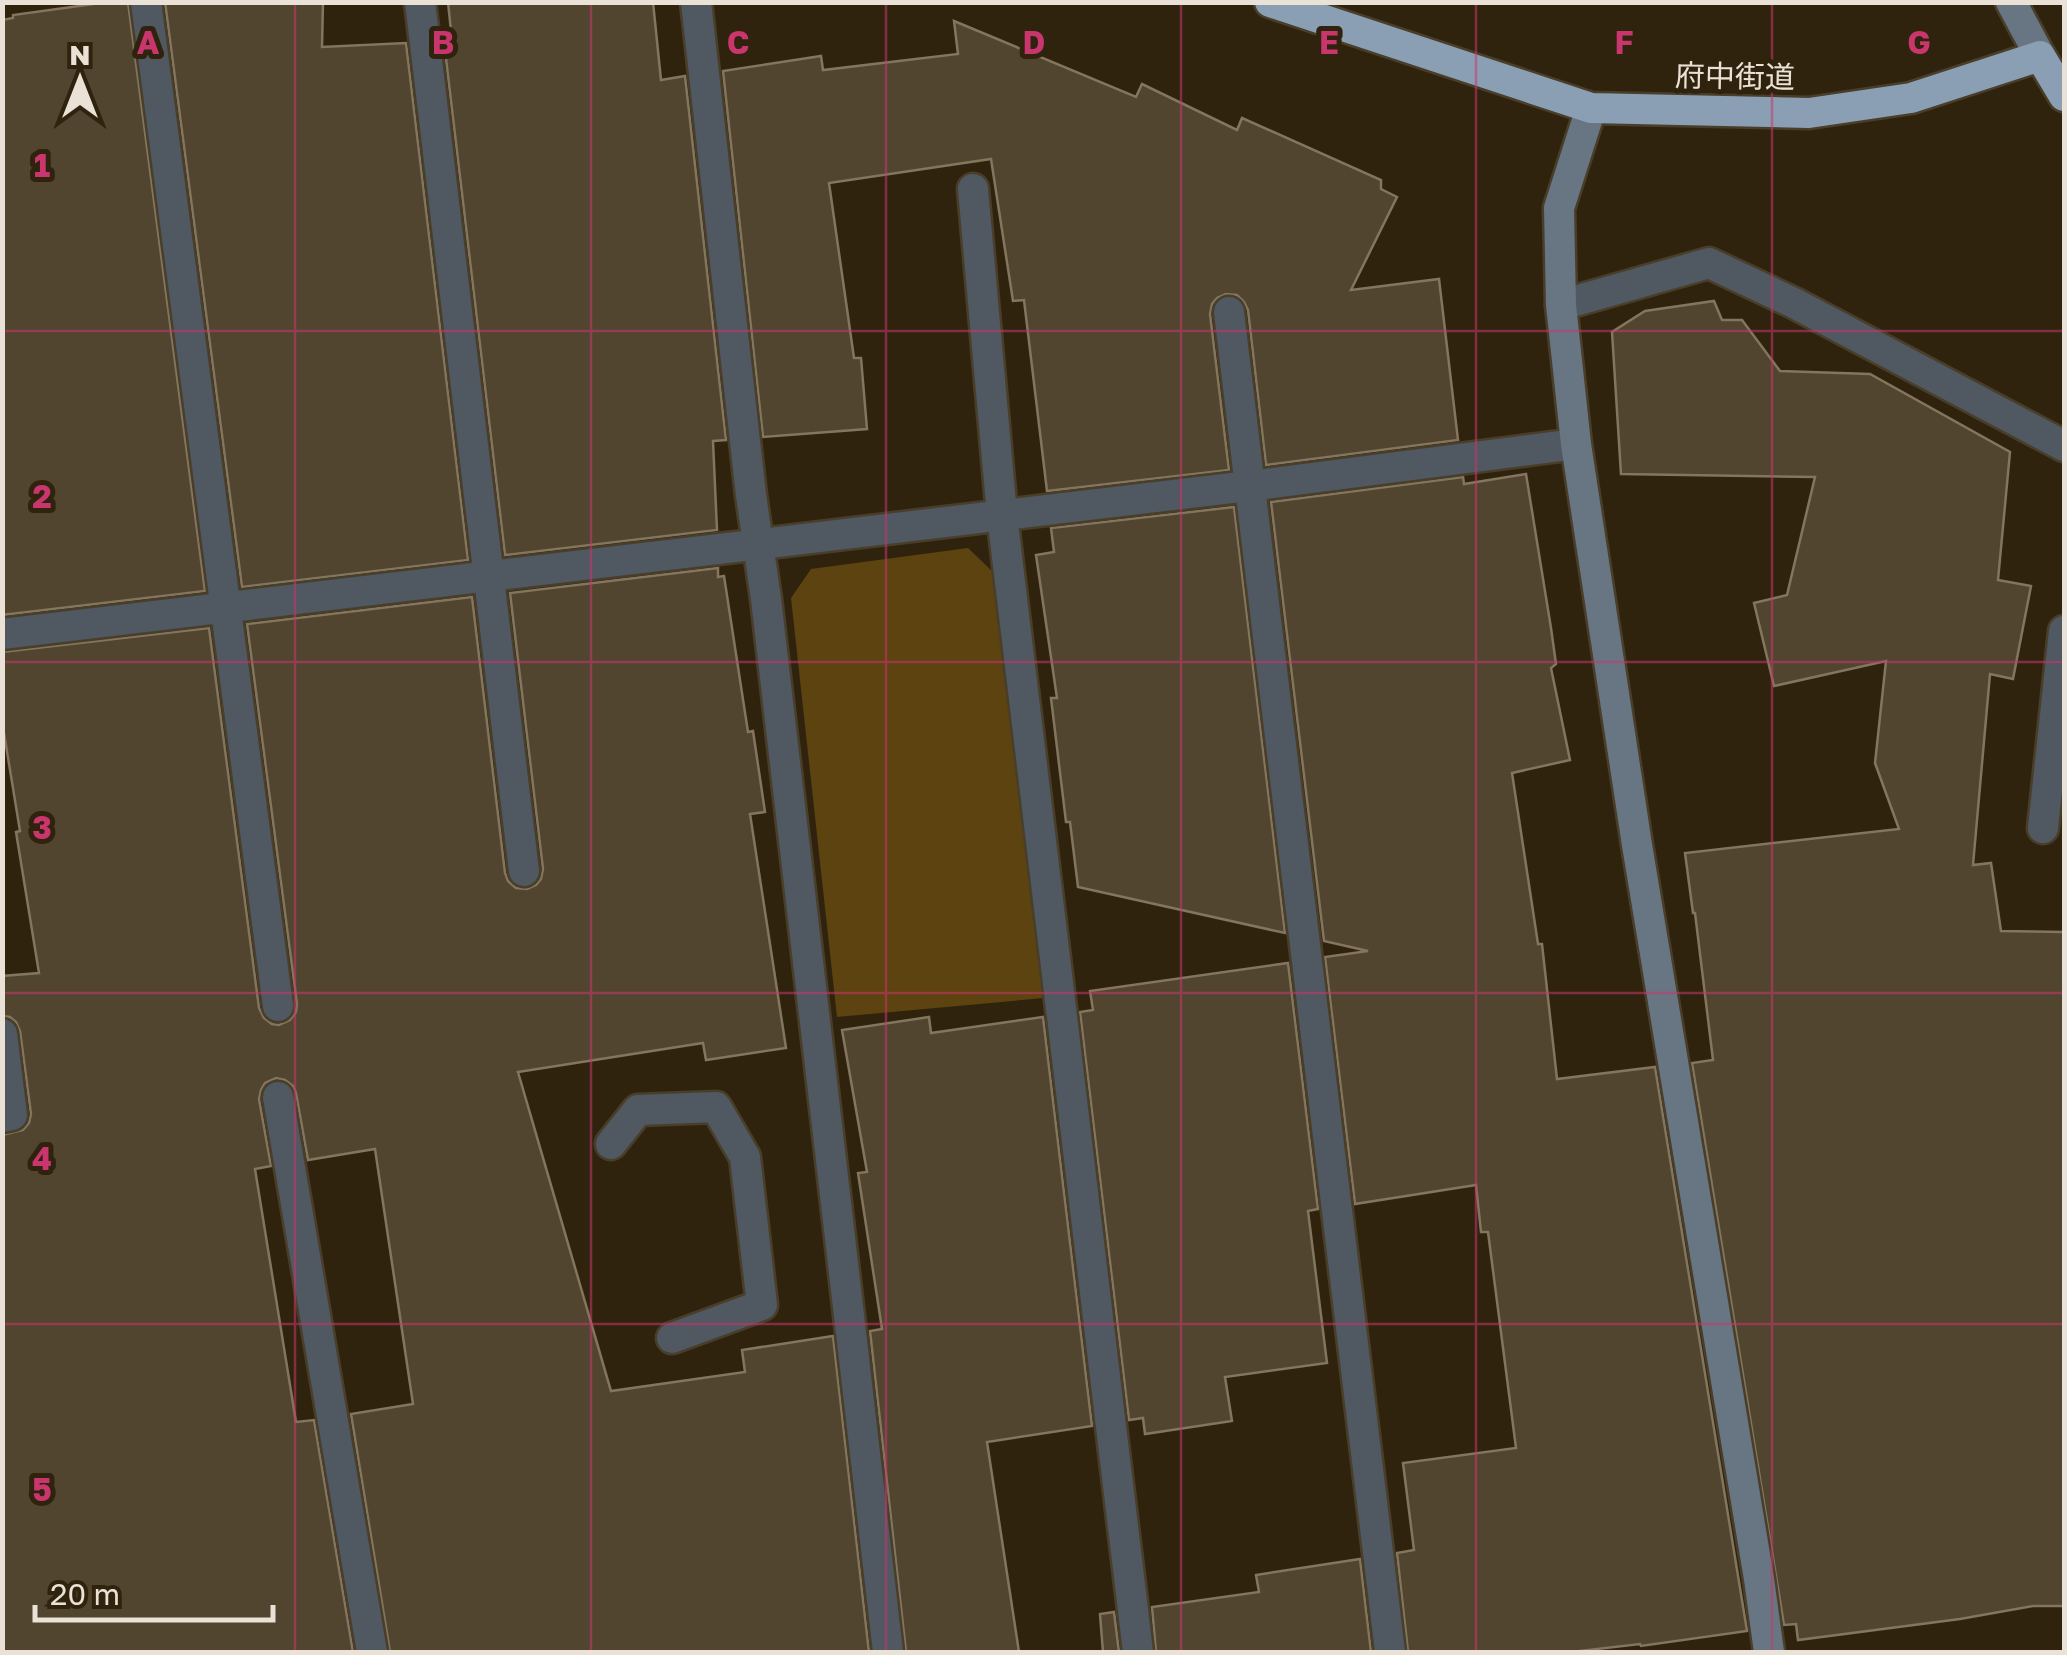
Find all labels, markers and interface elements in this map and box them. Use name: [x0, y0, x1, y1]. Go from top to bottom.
text: A: [137, 23, 160, 61]
text: B: [432, 23, 454, 61]
text: C: [727, 23, 749, 61]
text: D: [1023, 23, 1045, 61]
text: E: [1319, 23, 1339, 61]
text: F: [1614, 23, 1634, 61]
text: G: [1907, 23, 1931, 61]
north arrow: [30, 30, 130, 130]
text: N: [69, 38, 91, 71]
street label: 府中街道: [1675, 57, 1795, 95]
text: 1: [34, 146, 50, 184]
text: 2: [32, 477, 52, 515]
text: 3: [32, 808, 52, 846]
text: 4: [32, 1139, 52, 1177]
text: 5: [32, 1470, 52, 1508]
scale bar: [35, 1560, 272, 1622]
text: 20 m: [50, 1576, 120, 1612]

